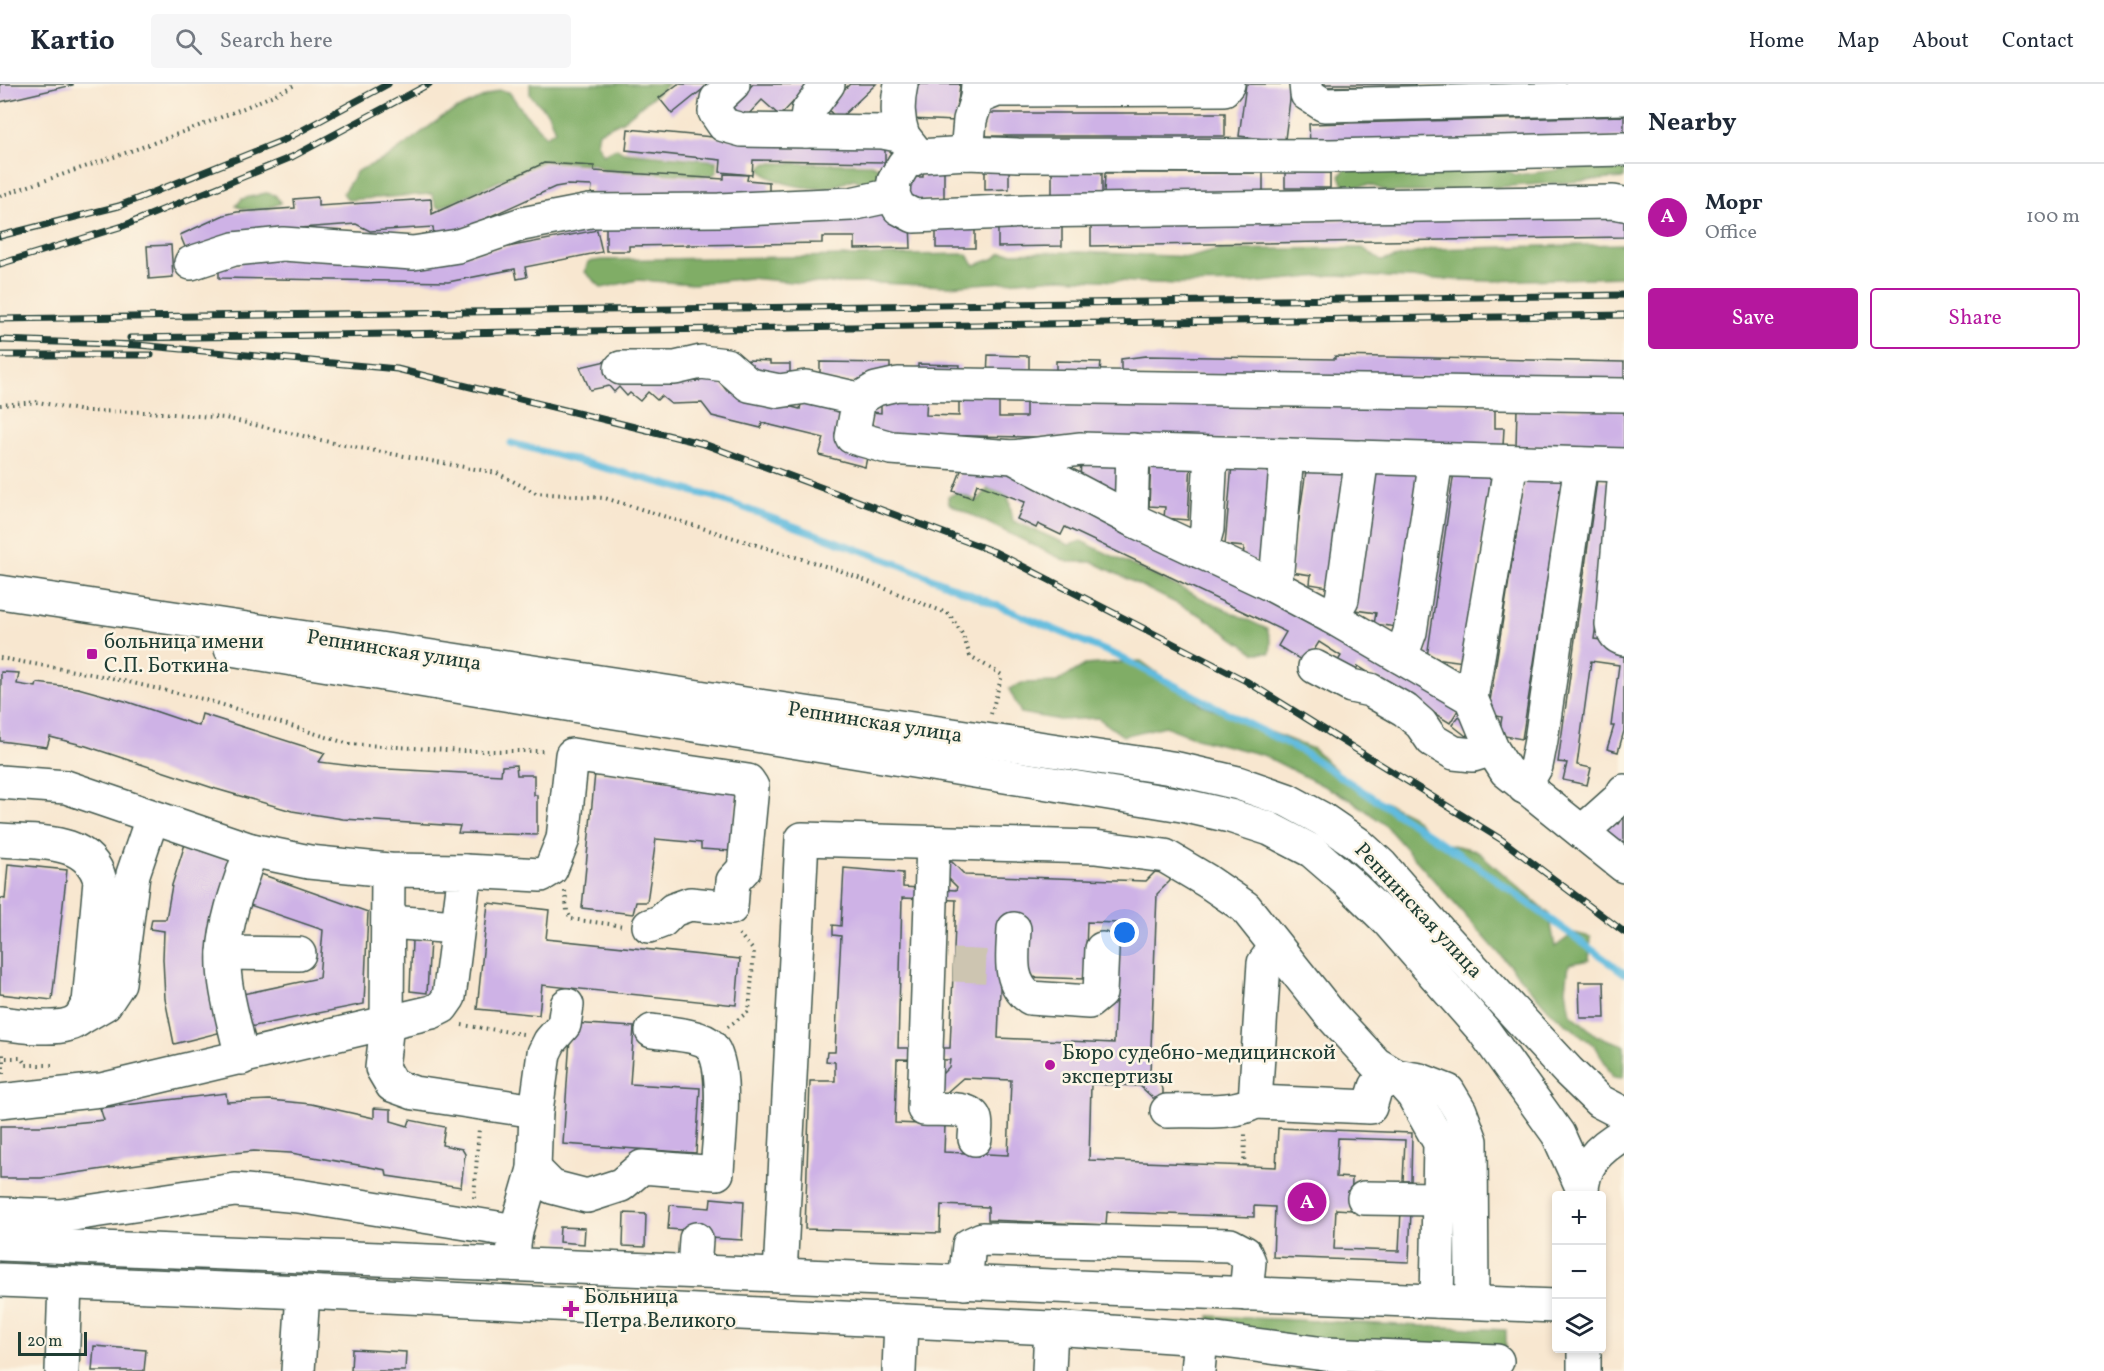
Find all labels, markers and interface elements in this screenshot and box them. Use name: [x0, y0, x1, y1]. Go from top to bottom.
search box: [151, 14, 571, 68]
text: Kartio: [30, 22, 115, 61]
icon: search: [172, 25, 205, 58]
text: Search here: [220, 26, 333, 57]
text: Home: [1749, 27, 1804, 56]
text: Map: [1837, 27, 1879, 56]
text: About: [1912, 27, 1969, 56]
text: Contact: [2002, 27, 2074, 56]
text: Nearby: [1648, 105, 1737, 141]
text: Морг: [1705, 188, 1763, 219]
text: A: [1660, 203, 1675, 231]
text: 100 m: [2026, 203, 2080, 231]
text: Office: [1705, 219, 1757, 247]
button: Save: [1648, 288, 1858, 349]
button: Share: [1870, 288, 2080, 349]
street label: Репнинская улица: [305, 623, 483, 679]
place label: больница имени С.П. Боткина: [104, 628, 264, 681]
marker: больница имени С.П. Боткина: [85, 647, 99, 661]
street label: Репнинская улица: [786, 695, 964, 751]
street label: Репнинская улица: [1347, 837, 1489, 985]
your location: [1110, 918, 1139, 947]
place label: Бюро судебно-медицинской экспертизы: [1062, 1039, 1336, 1092]
marker: Бюро судебно-медицинской экспертизы: [1043, 1058, 1057, 1072]
pin: A: [1288, 1180, 1326, 1224]
map controls: [1552, 1191, 1606, 1353]
button: +: [1552, 1191, 1606, 1245]
button: −: [1552, 1245, 1606, 1299]
place label: Больница Петра Великого: [584, 1283, 736, 1336]
button: layers: [1552, 1299, 1606, 1353]
marker: Больница Петра Великого: [562, 1300, 580, 1318]
scale bar: [18, 1329, 87, 1356]
text: 20 m: [27, 1331, 62, 1353]

